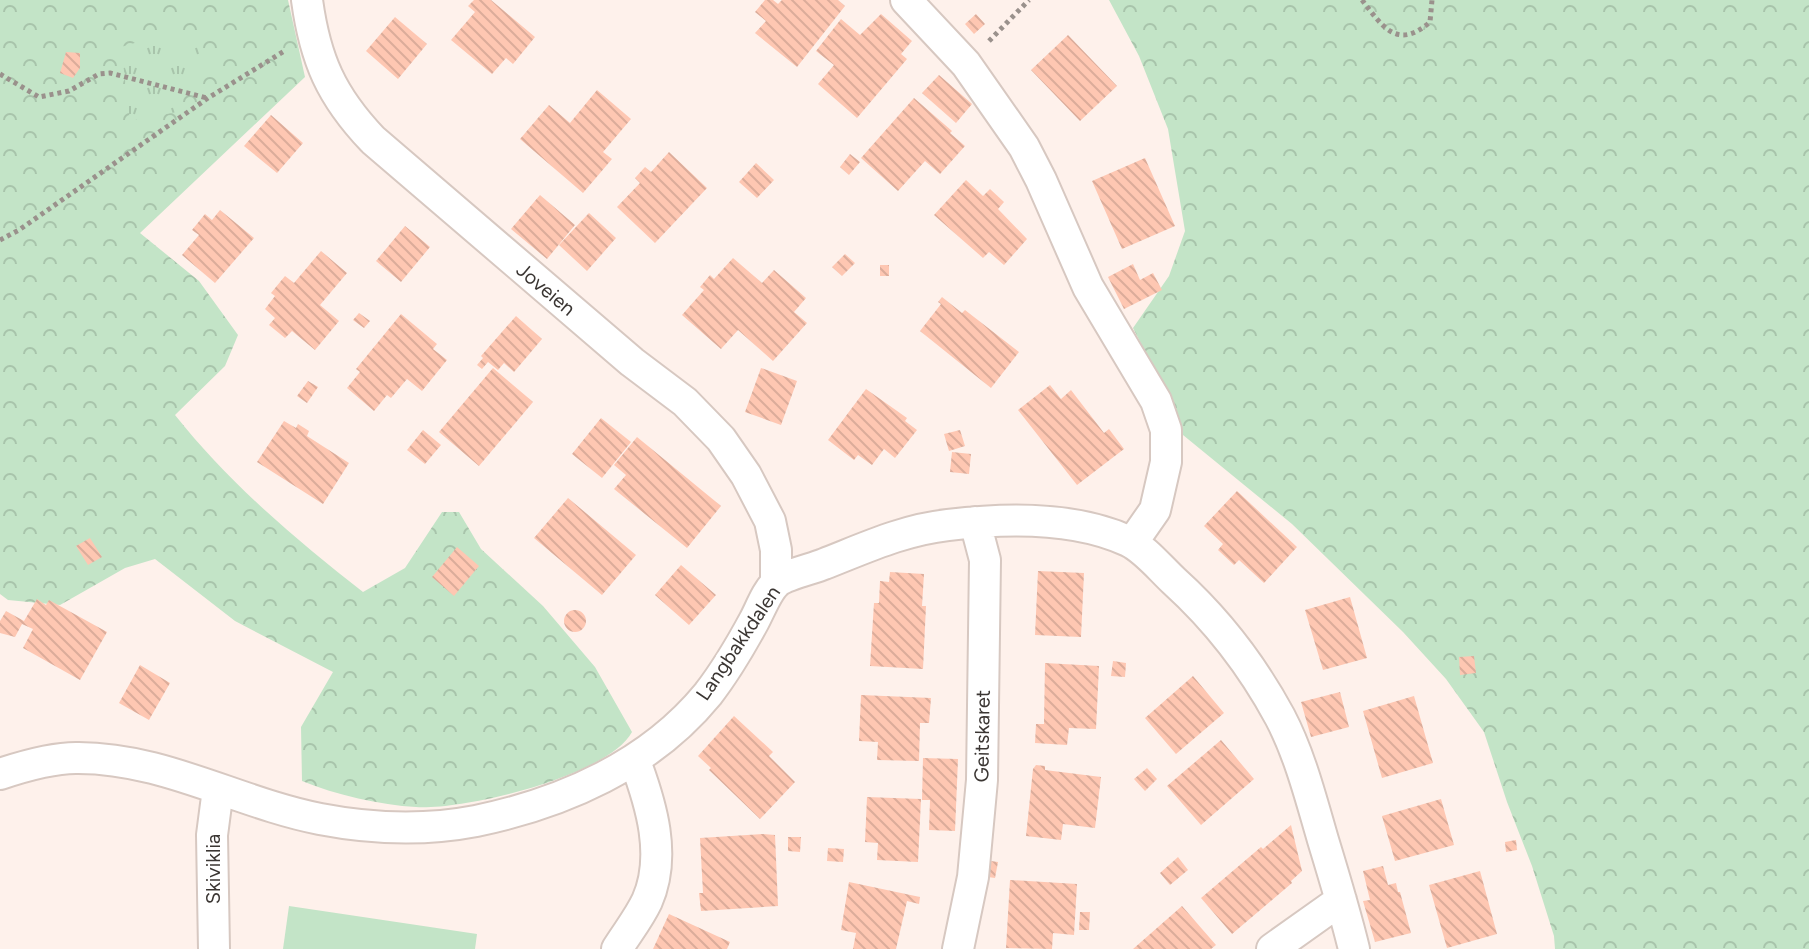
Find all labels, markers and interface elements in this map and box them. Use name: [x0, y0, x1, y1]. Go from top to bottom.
street label: Joveien: [512, 257, 580, 321]
street label: Langbakkdalen: [691, 581, 785, 705]
street label: Geitskaret: [969, 690, 995, 782]
street label: Skiviklia: [201, 834, 225, 904]

